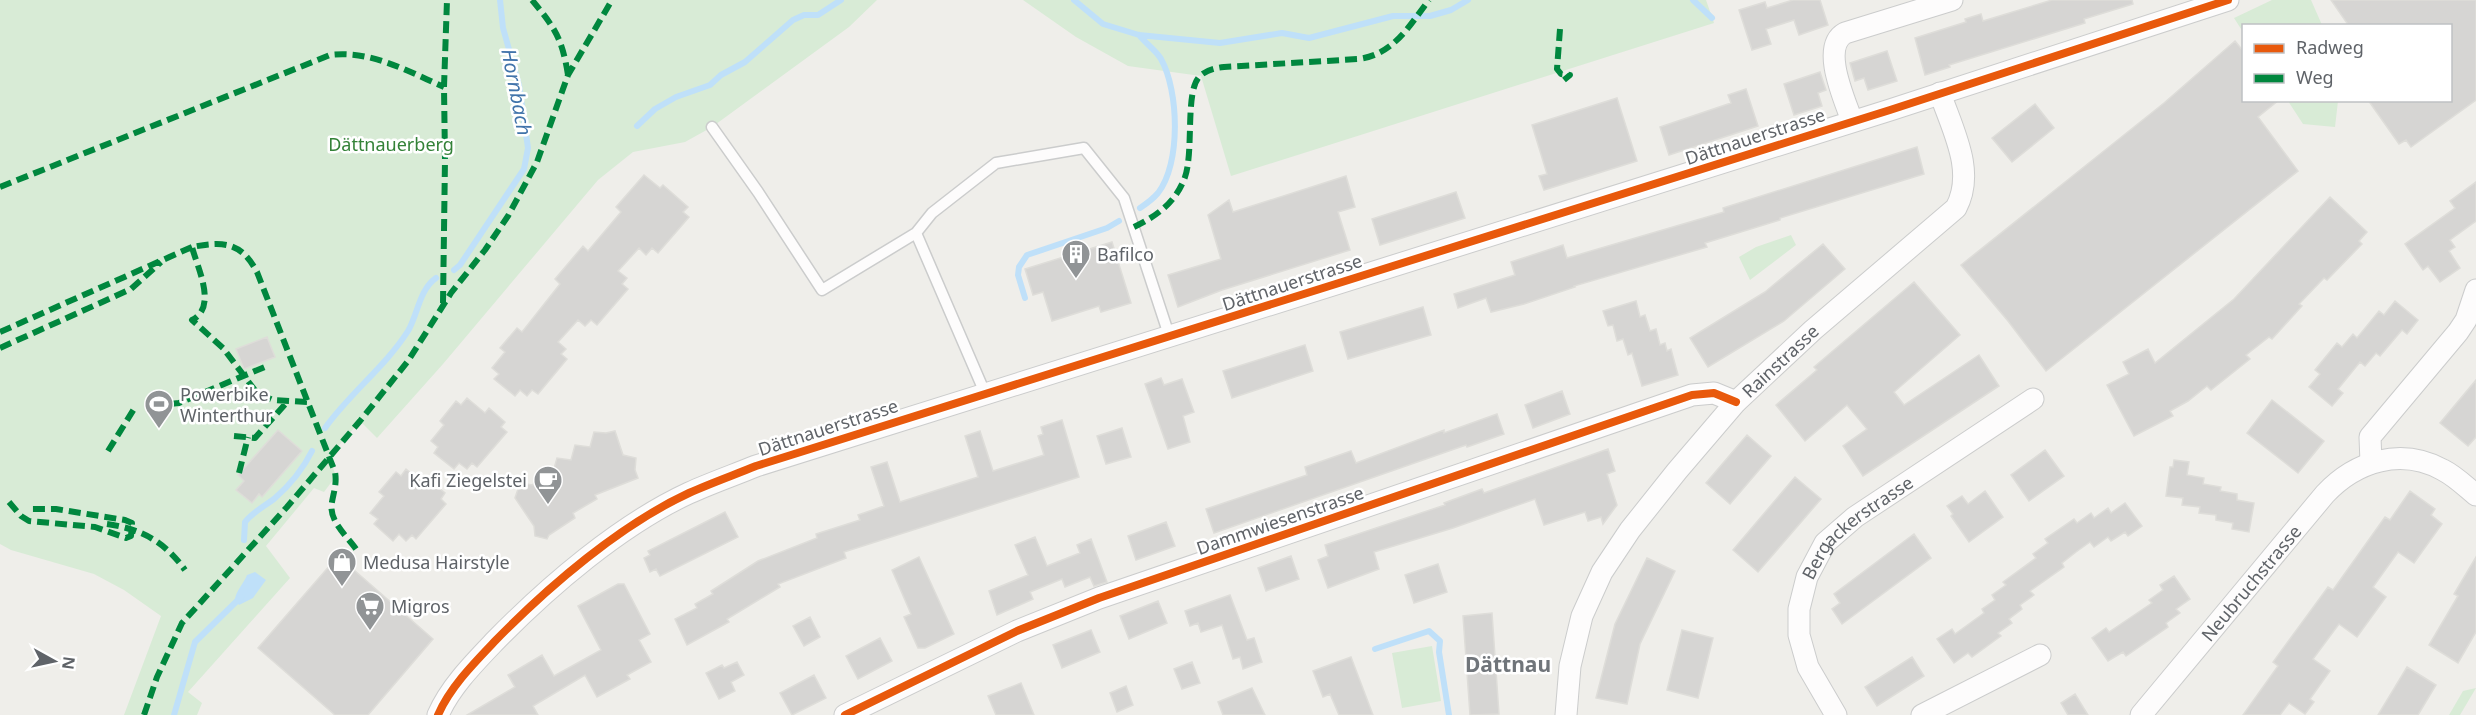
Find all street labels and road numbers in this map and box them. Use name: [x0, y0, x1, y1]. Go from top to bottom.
street label: Dättnauerstrasse: [1682, 102, 1828, 170]
street label: Dättnauerstrasse: [1219, 248, 1365, 316]
street label: Rainstrasse: [1737, 319, 1824, 403]
street label: Dättnauerstrasse: [755, 393, 901, 461]
street label: Bergackerstrasse: [1796, 470, 1917, 583]
street label: Dammwiesenstrasse: [1193, 480, 1367, 560]
street label: Neubruchstrasse: [2196, 520, 2306, 646]

